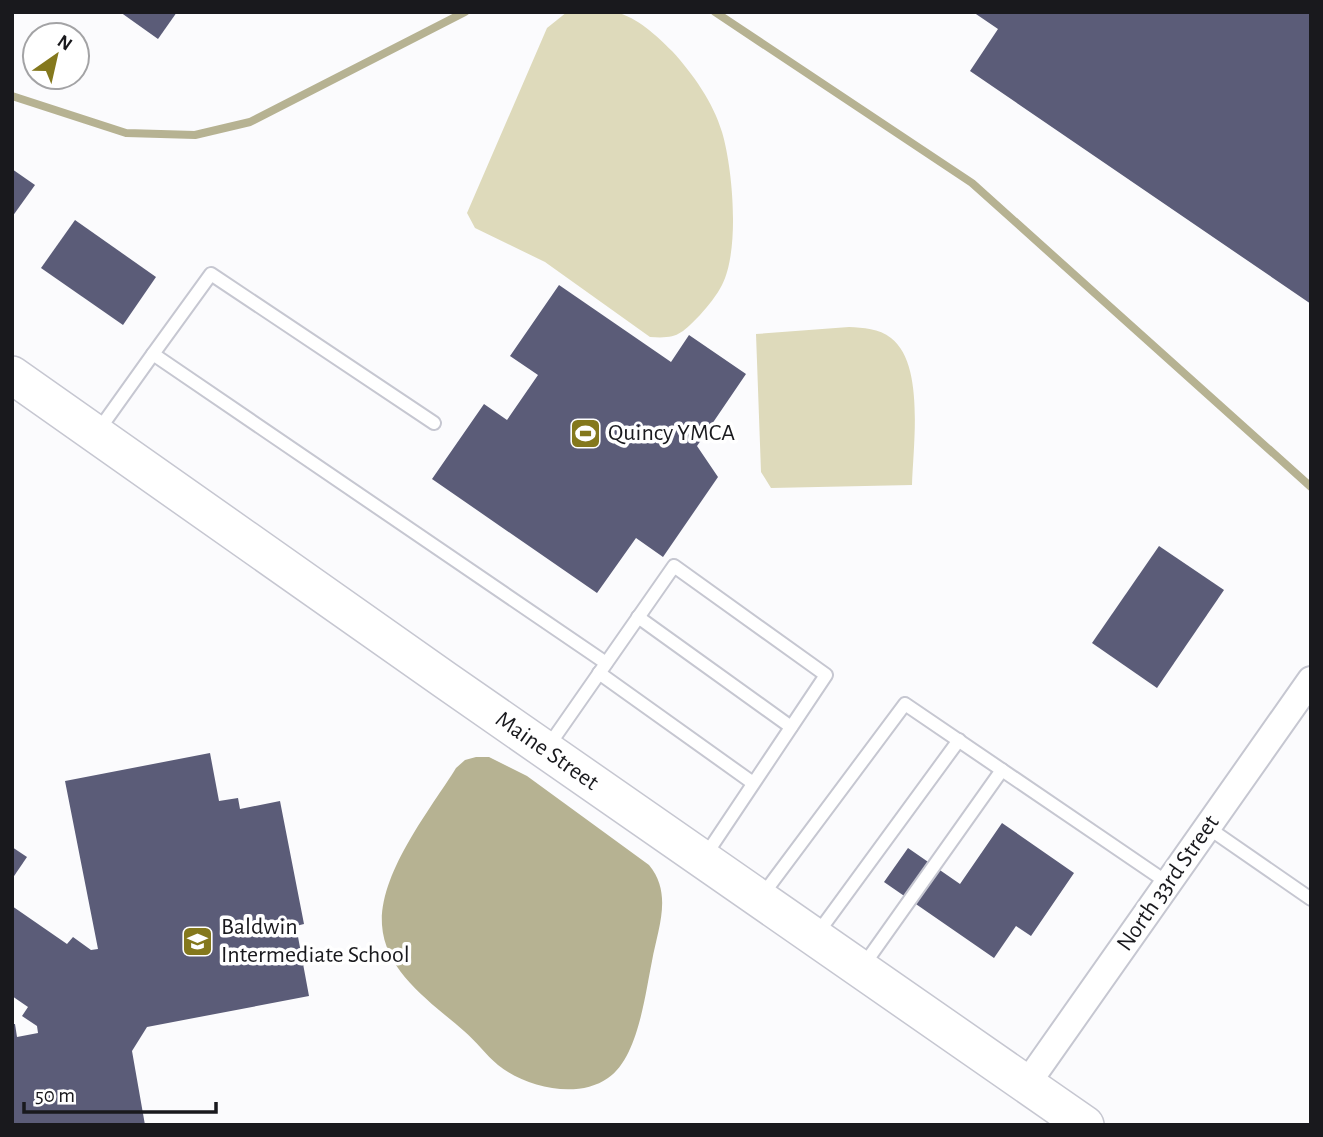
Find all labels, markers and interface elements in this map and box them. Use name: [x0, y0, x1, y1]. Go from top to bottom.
north arrow: [21, 21, 91, 91]
text: N: [54, 32, 75, 55]
sports icon: Quincy YMCA: [568, 416, 602, 450]
place label: Quincy YMCA: [608, 421, 735, 445]
street label: Maine Street: [491, 707, 603, 795]
street label: North 33rd Street: [1112, 810, 1224, 955]
place label: Baldwin Intermediate School: [221, 915, 410, 967]
school or university icon: Baldwin Intermediate School: [181, 924, 215, 958]
scale bar: [24, 1070, 217, 1114]
text: 50 m: [35, 1085, 75, 1106]

